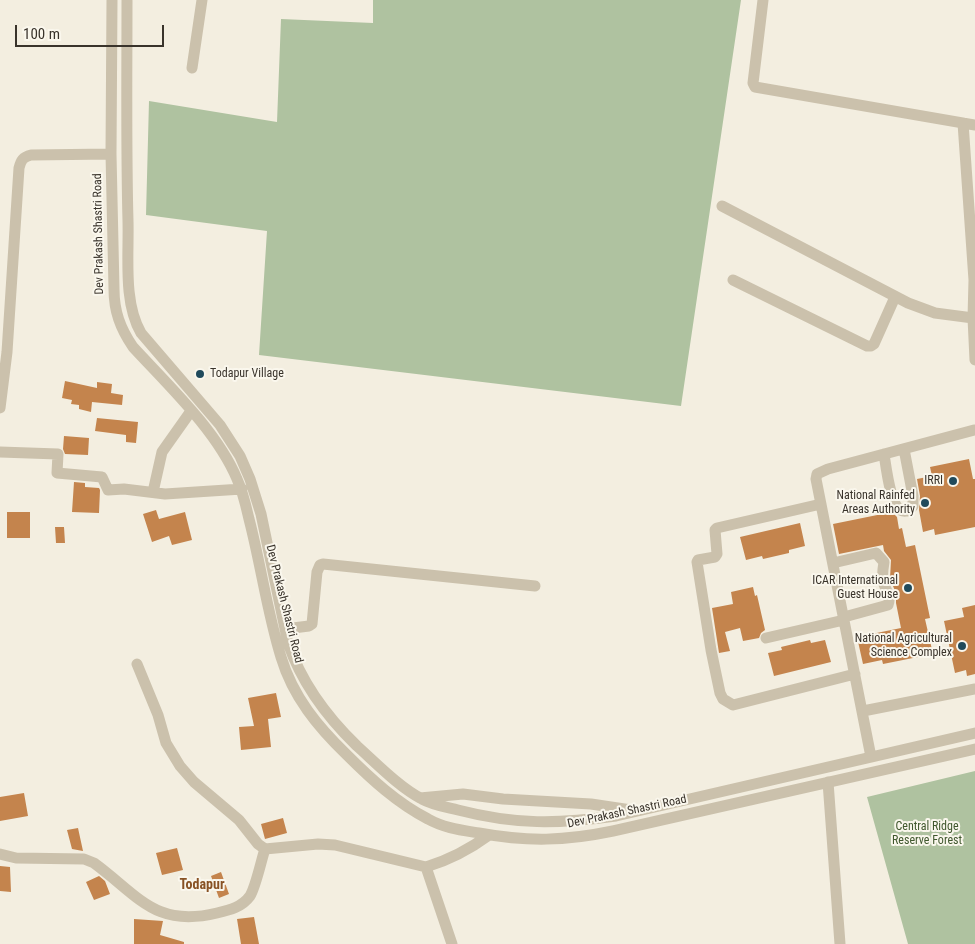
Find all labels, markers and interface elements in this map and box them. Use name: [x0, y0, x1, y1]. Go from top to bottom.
scale bar: [18, 15, 166, 47]
text: 100 m: [23, 25, 60, 43]
street label: Dev Prakash Shastri Road: [91, 173, 107, 295]
place label: Todapur Village: [210, 367, 284, 381]
marker: Todapur Village: [194, 368, 206, 380]
place label: IRRI: [924, 474, 943, 488]
marker: IRRI: [947, 475, 959, 487]
place label: National Rainfed Areas Authority: [837, 489, 915, 517]
marker: National Rainfed Areas Authority: [919, 497, 931, 509]
street label: Dev Prakash Shastri Road: [262, 543, 306, 665]
place label: ICAR International Guest House: [812, 574, 898, 602]
marker: ICAR International Guest House: [902, 582, 914, 594]
place label: National Agricultural Science Complex: [855, 632, 952, 660]
marker: National Agricultural Science Complex: [956, 640, 968, 652]
street label: Dev Prakash Shastri Road: [566, 792, 688, 832]
park label: Central Ridge Reserve Forest: [892, 820, 962, 848]
district label: Todapur: [179, 877, 225, 893]

